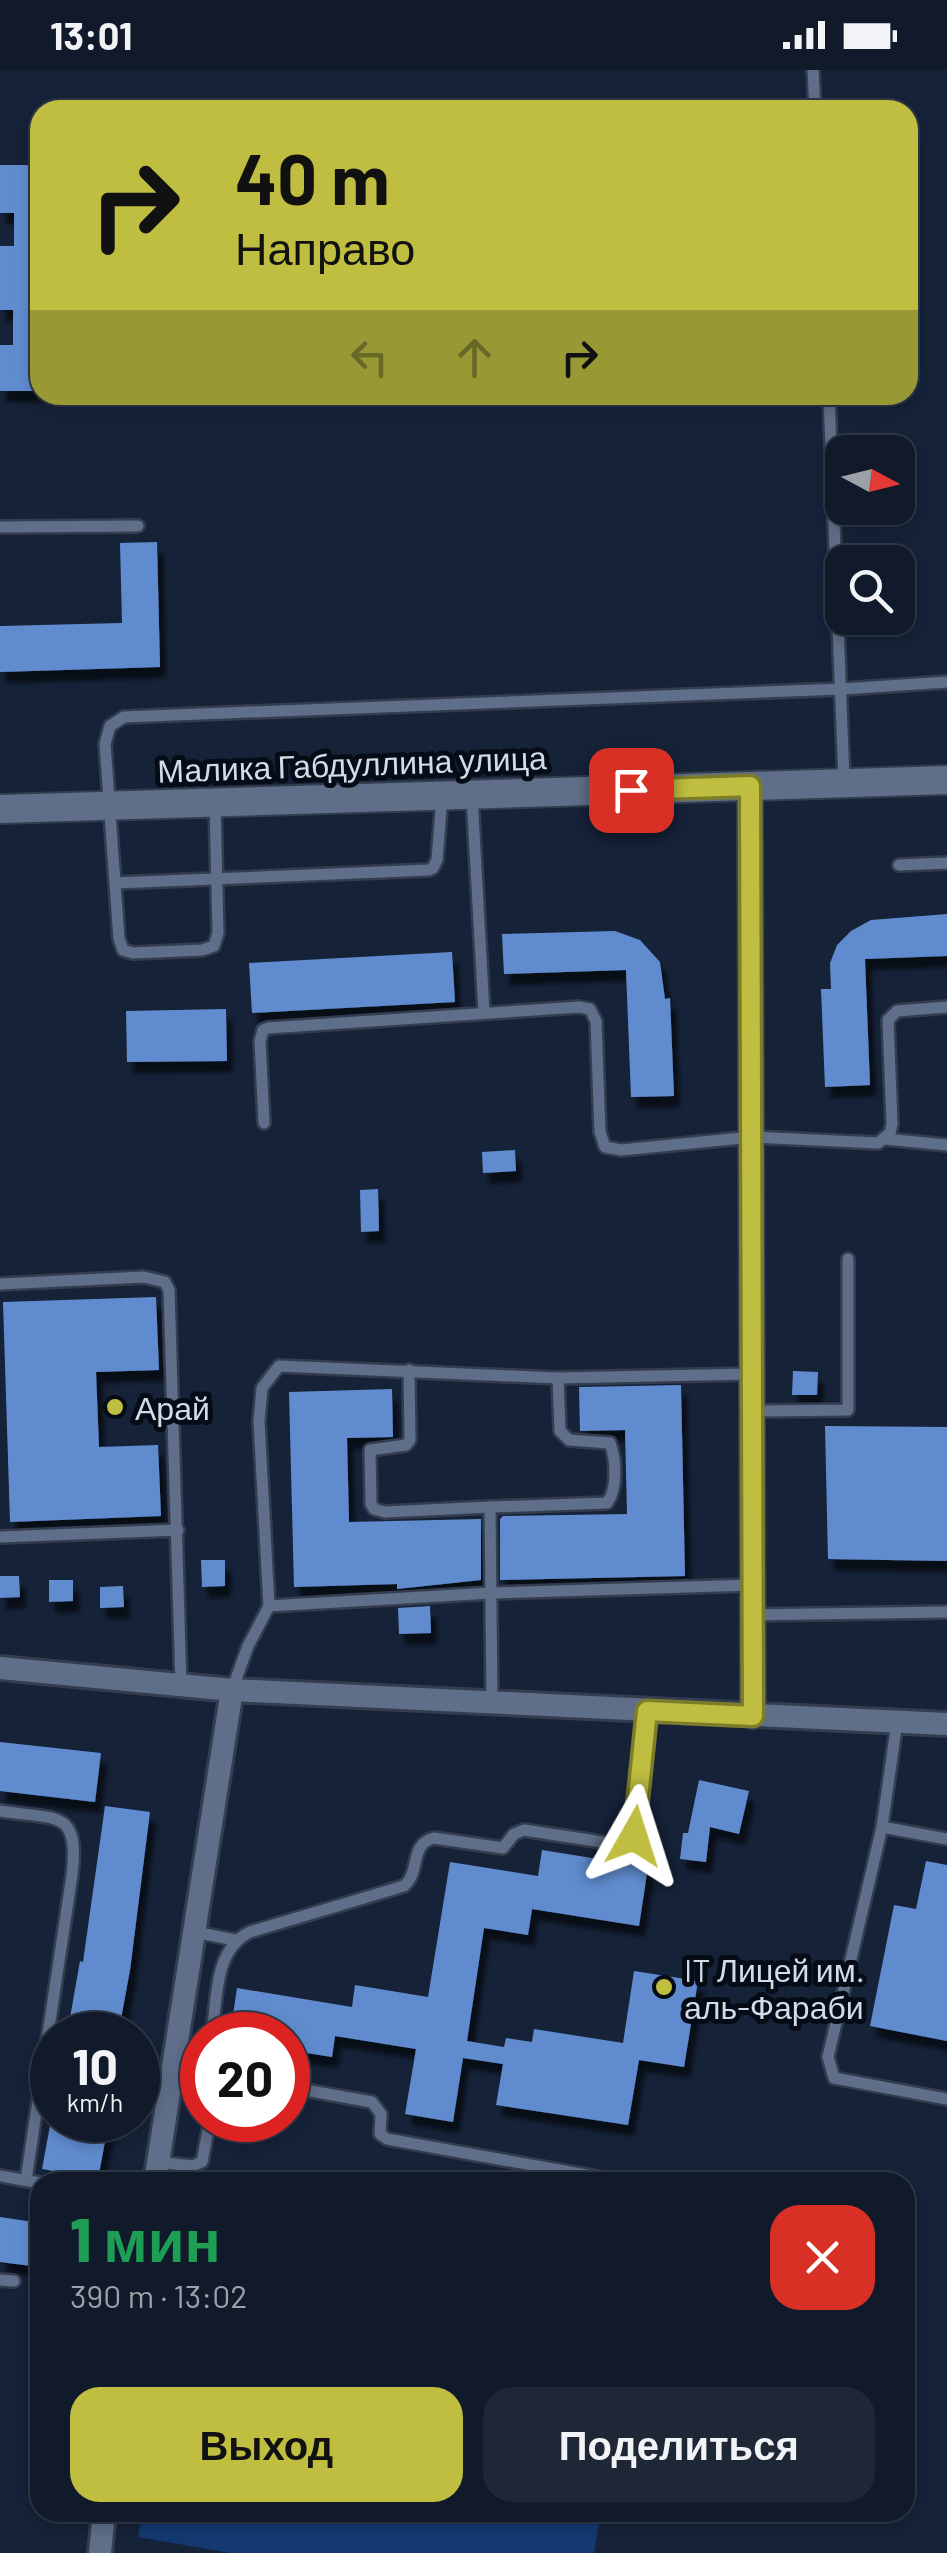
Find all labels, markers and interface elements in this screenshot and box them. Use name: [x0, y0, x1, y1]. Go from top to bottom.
text: 13:01: [50, 12, 133, 58]
text: 40 m: [235, 135, 390, 219]
icon: right: [70, 140, 200, 270]
text: Направо: [235, 220, 415, 274]
icon: left: [342, 330, 397, 385]
icon: ahead: [447, 330, 502, 385]
icon: right: [552, 330, 607, 385]
north arrow: [825, 435, 915, 525]
map controls: [825, 435, 915, 635]
button: search: [825, 545, 915, 635]
street label: Малика Габдуллина улица: [157, 737, 548, 790]
pin: [589, 748, 674, 833]
icon: arrive: [604, 763, 659, 818]
place label: Арай: [135, 1388, 210, 1427]
marker: Арай: [104, 1396, 126, 1418]
position arrow: [582, 1784, 686, 1888]
place label: IT Лицей им. аль-Фараби: [684, 1950, 865, 2026]
marker: IT Лицей им. аль-Фараби: [653, 1976, 675, 1998]
speed limit sign: 20: [180, 2012, 310, 2142]
text: 10: [72, 2035, 118, 2095]
text: km/h: [67, 2087, 123, 2117]
text: 1 мин: [70, 2202, 221, 2274]
button: close: [770, 2205, 875, 2310]
text: 390 m · 13:02: [70, 2276, 247, 2314]
button: Выход: [70, 2387, 463, 2502]
button: Поделиться: [483, 2387, 875, 2502]

